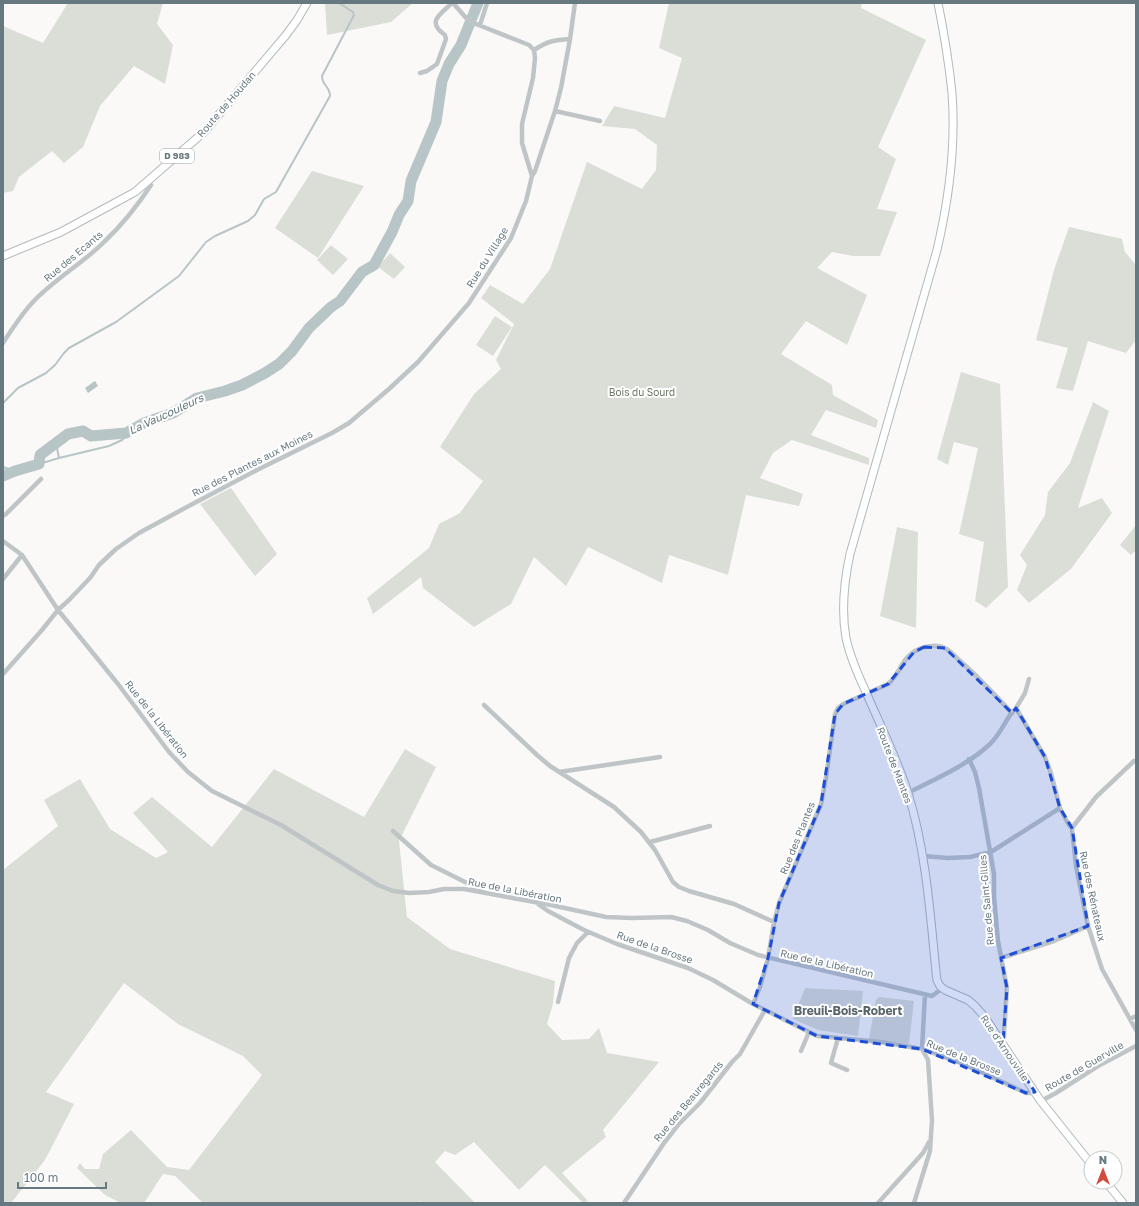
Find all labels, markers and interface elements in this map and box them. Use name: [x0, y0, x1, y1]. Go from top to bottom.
street label: Route de Houdan: [194, 69, 258, 139]
road number: D 983: [160, 149, 194, 163]
street label: Rue du Village: [464, 224, 510, 289]
street label: Rue des Ecants: [41, 228, 105, 284]
park label: Bois du Sourd: [609, 386, 675, 398]
water label: La Vaucouleurs: [126, 390, 206, 437]
street label: Rue des Plantes aux Moines: [190, 427, 314, 499]
street label: Rue de la Libération: [123, 678, 191, 760]
street label: Route de Mantes: [875, 725, 915, 805]
street label: Rue des Plantes: [777, 800, 817, 876]
street label: Rue des Rénateaux: [1078, 850, 1109, 943]
street label: Rue de Saint-Gilles: [976, 854, 996, 946]
street label: Rue de la Libération: [467, 875, 563, 905]
street label: Rue de la Brosse: [615, 928, 695, 966]
street label: Rue de la Libération: [779, 946, 875, 980]
district label: Breuil-Bois-Robert: [794, 1003, 902, 1018]
street label: Rue d'Arnouville: [978, 1012, 1032, 1084]
street label: Rue de la Brosse: [925, 1037, 1003, 1078]
street label: Route de Guerville: [1042, 1038, 1126, 1093]
street label: Rue des Beauregards: [651, 1058, 725, 1144]
north arrow: [1083, 1150, 1123, 1190]
text: N: [1099, 1153, 1107, 1166]
scale bar: [18, 1164, 106, 1190]
text: 100 m: [24, 1170, 58, 1185]

